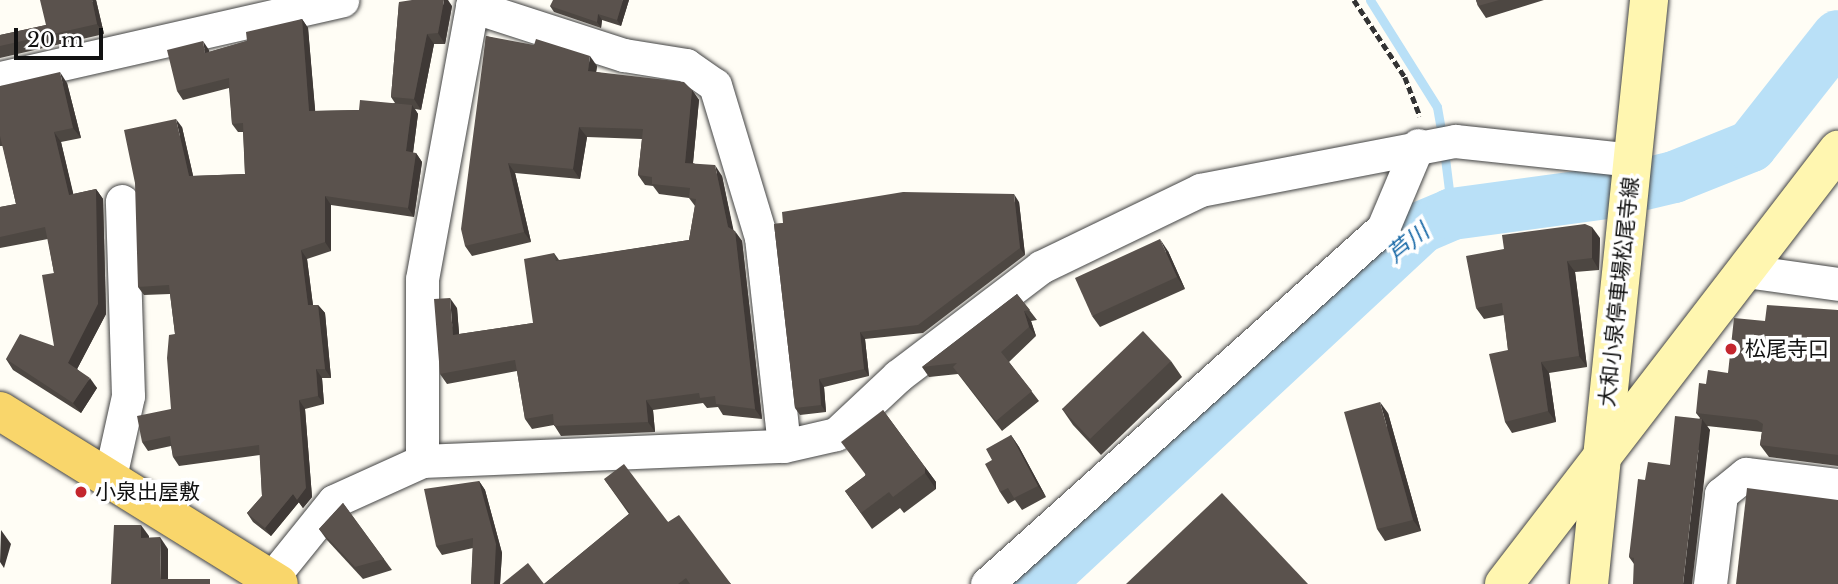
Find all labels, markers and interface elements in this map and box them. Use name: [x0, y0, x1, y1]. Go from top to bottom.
scale bar: [18, 14, 107, 58]
text: 20 m: [27, 27, 84, 53]
street label: 大和小泉停車場松尾寺線: [1594, 176, 1644, 408]
water label: 芦川: [1381, 218, 1435, 268]
place label: 松尾寺口: [1745, 336, 1829, 362]
marker: 松尾寺口: [1723, 341, 1739, 357]
place label: 小泉出屋敷: [95, 479, 200, 505]
marker: 小泉出屋敷: [73, 484, 89, 500]

